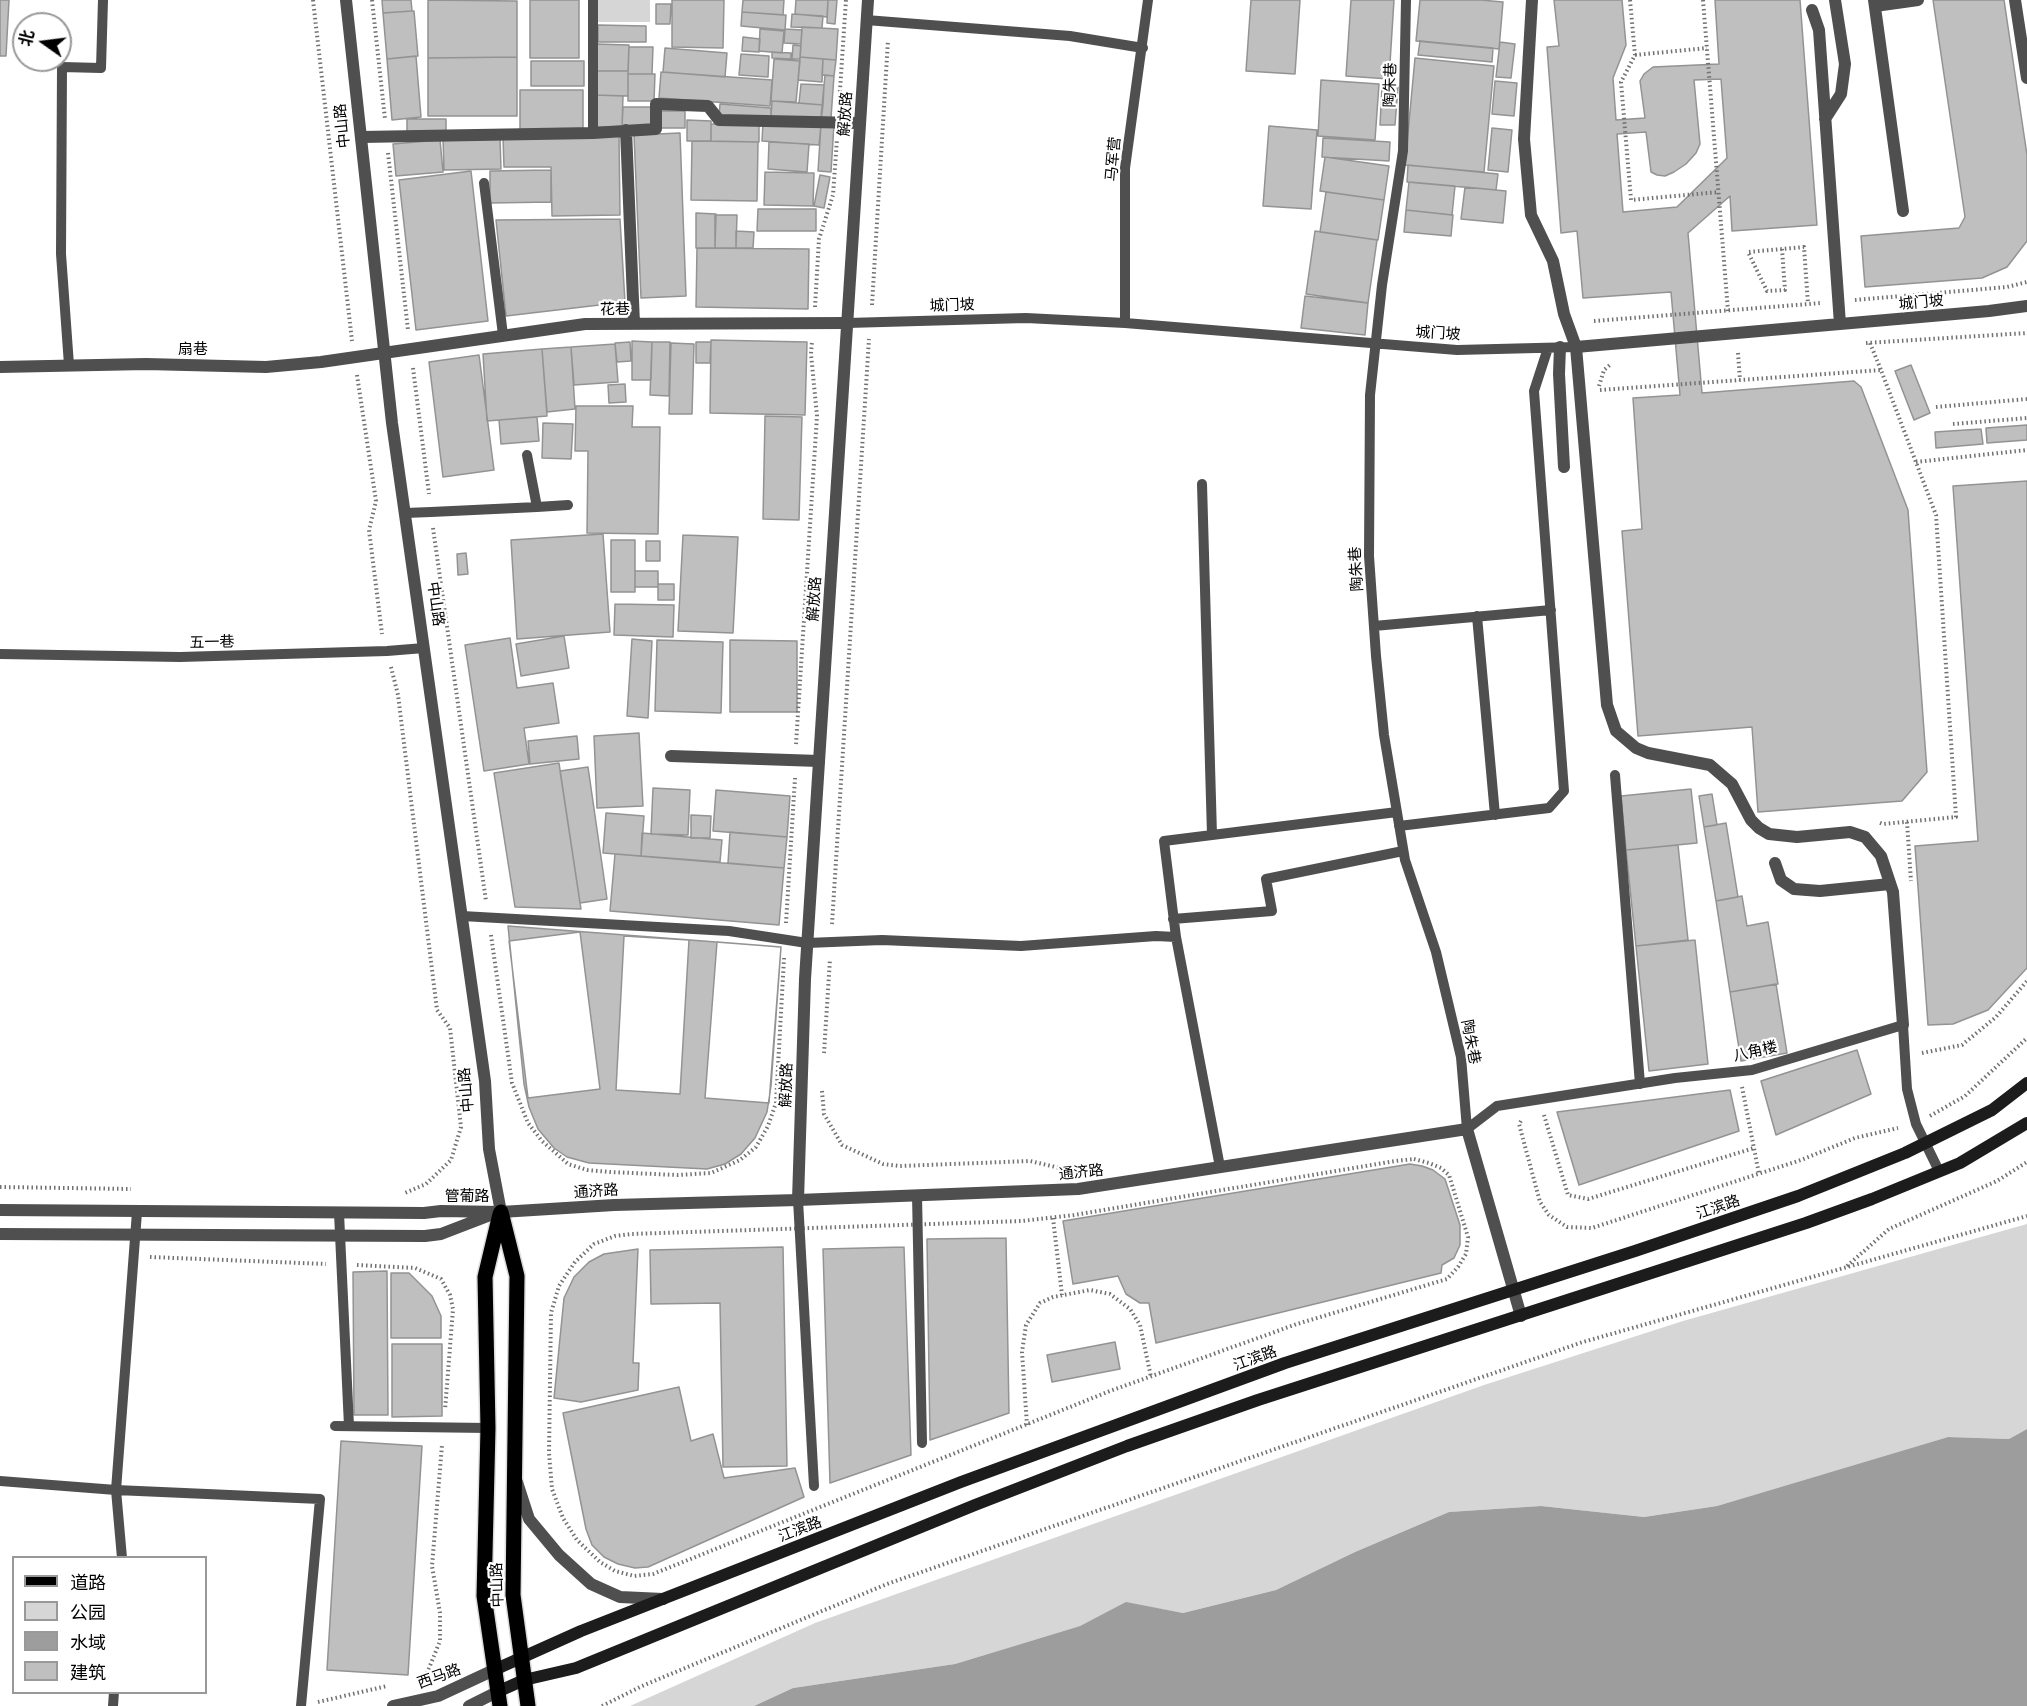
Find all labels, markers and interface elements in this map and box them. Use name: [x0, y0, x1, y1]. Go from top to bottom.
north arrow: [12, 12, 72, 72]
text: 北: [15, 28, 37, 48]
street label: 陶朱巷: [1381, 62, 1399, 108]
street label: 解放路: [834, 91, 856, 137]
street label: 中山路: [331, 103, 353, 149]
street label: 马军营: [1102, 136, 1124, 182]
street label: 城门坡: [1898, 291, 1944, 313]
street label: 城门坡: [929, 295, 975, 315]
street label: 花巷: [600, 300, 630, 318]
street label: 城门坡: [1415, 323, 1461, 343]
street label: 扇巷: [178, 340, 208, 358]
street label: 陶朱巷: [1346, 546, 1366, 592]
street label: 解放路: [803, 576, 825, 622]
street label: 中山路: [424, 580, 448, 628]
street label: 五一巷: [189, 633, 235, 651]
street label: 陶朱巷: [1458, 1018, 1484, 1066]
street label: 八角楼: [1731, 1037, 1779, 1065]
street label: 解放路: [776, 1062, 796, 1108]
street label: 中山路: [455, 1067, 477, 1113]
street label: 通济路: [1058, 1161, 1104, 1183]
street label: 通济路: [573, 1180, 619, 1202]
street label: 管葡路: [445, 1187, 489, 1205]
street label: 江滨路: [1694, 1191, 1742, 1223]
street label: 江滨路: [1231, 1342, 1279, 1374]
street label: 江滨路: [776, 1513, 824, 1545]
legend: [12, 1556, 207, 1694]
street label: 中山路: [487, 1562, 507, 1608]
text: 道路: [70, 1571, 106, 1593]
text: 公园: [70, 1601, 106, 1623]
text: 水域: [70, 1631, 106, 1653]
street label: 西马路: [415, 1660, 463, 1692]
text: 建筑: [70, 1661, 106, 1683]

